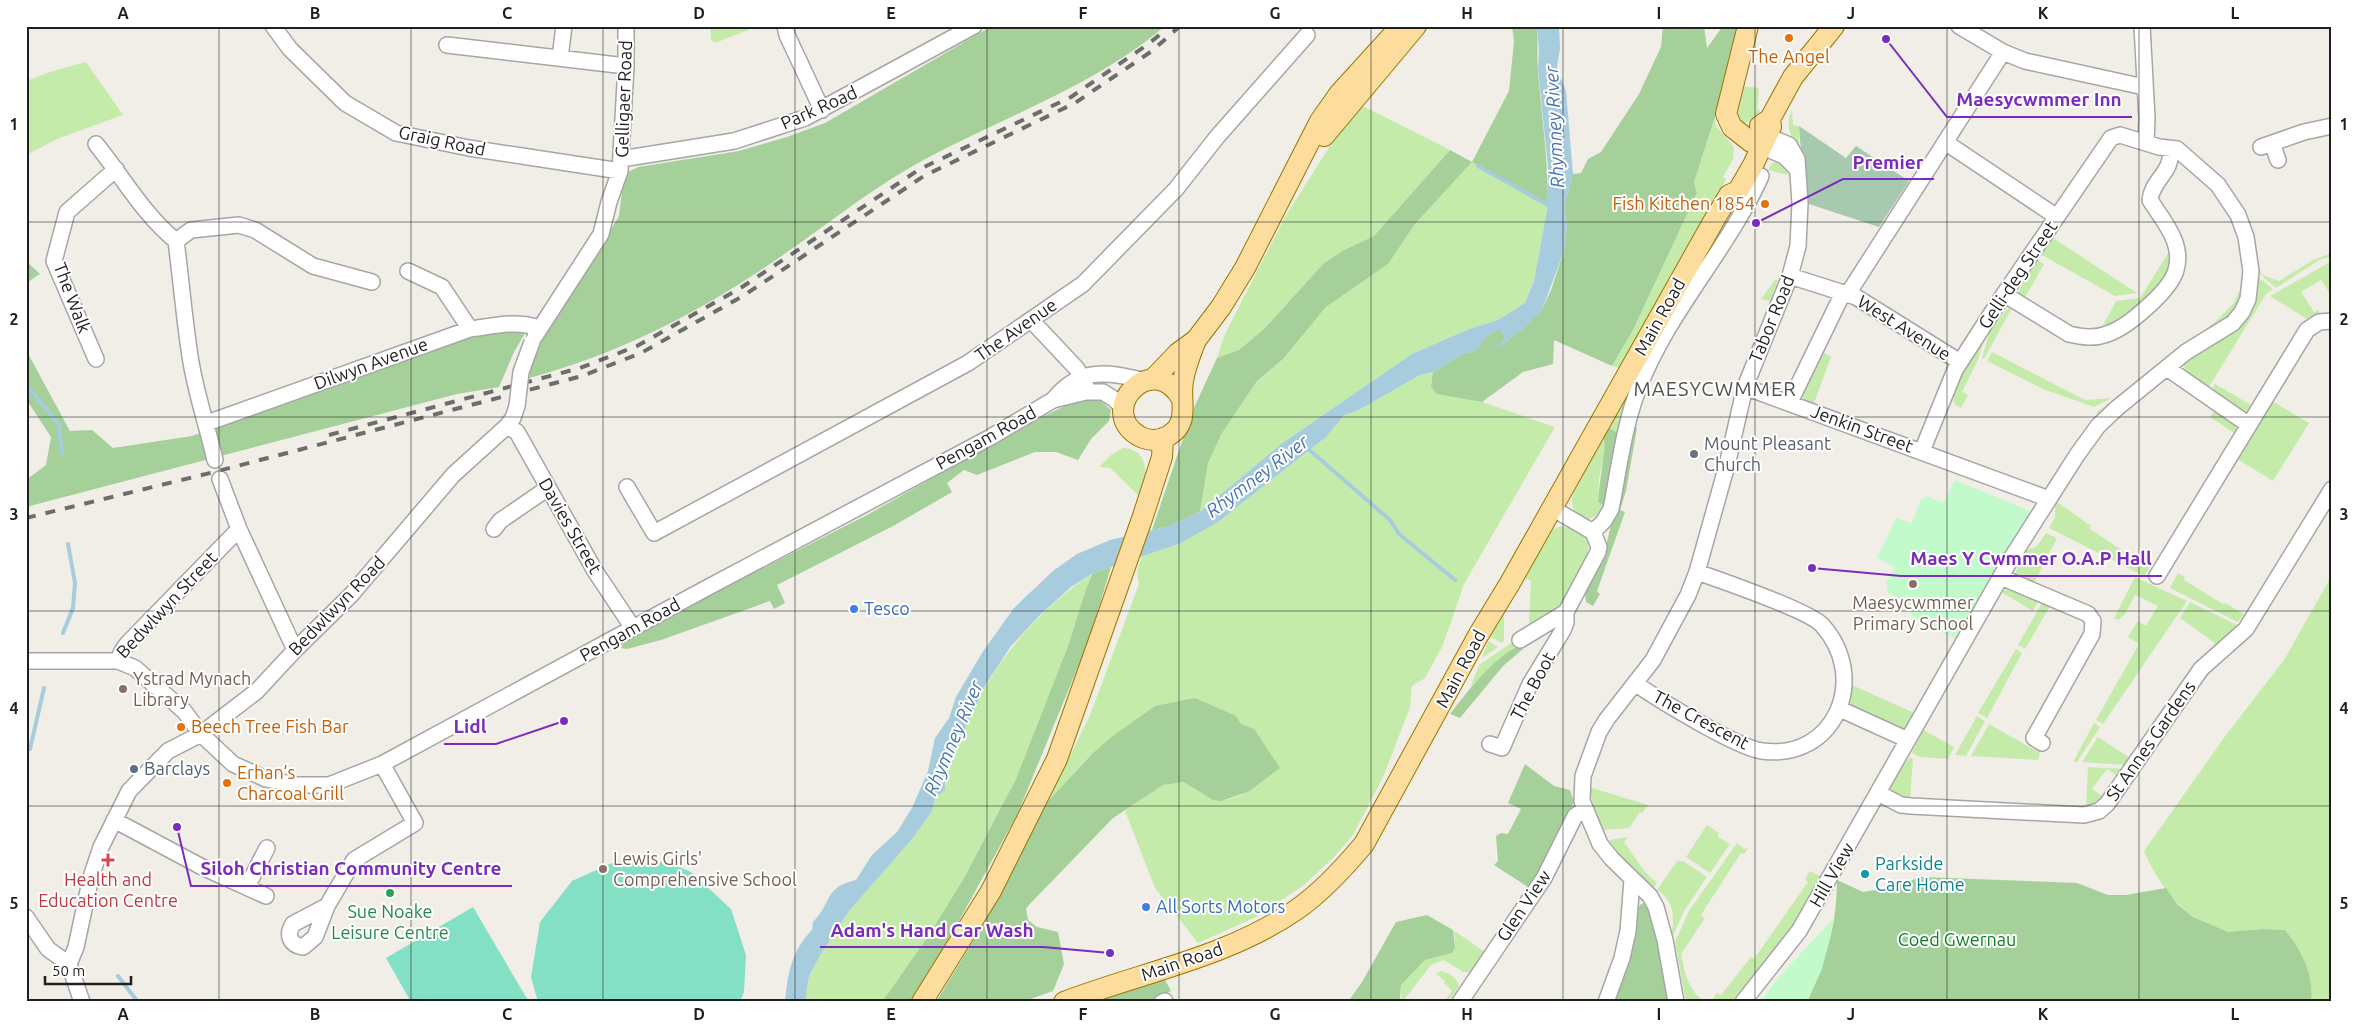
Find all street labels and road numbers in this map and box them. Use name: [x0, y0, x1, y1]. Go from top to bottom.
street label: Gelligaer Road: [611, 40, 635, 158]
street label: Park Road: [777, 81, 860, 133]
street label: Graig Road: [397, 121, 487, 159]
street label: Gelli-deg Street: [1974, 217, 2061, 332]
street label: The Walk: [50, 260, 95, 336]
street label: Tabor Road: [1745, 272, 1798, 365]
street label: Main Road: [1630, 274, 1689, 359]
street label: West Avenue: [1854, 291, 1955, 364]
street label: The Avenue: [971, 294, 1060, 365]
street label: Dilwyn Avenue: [311, 333, 430, 393]
street label: Jenkin Street: [1809, 400, 1916, 456]
street label: Pengam Road: [932, 401, 1039, 473]
street label: Davies Street: [535, 474, 606, 577]
street label: Bedwlwyn Street: [112, 547, 221, 662]
street label: Bedwlwyn Road: [284, 552, 388, 659]
street label: Pengam Road: [576, 593, 683, 665]
street label: Main Road: [1431, 626, 1489, 711]
street label: The Boot: [1506, 648, 1558, 723]
street label: St Annes Gardens: [2101, 677, 2199, 804]
street label: The Crescent: [1650, 686, 1753, 753]
street label: Hill View: [1805, 839, 1857, 910]
street label: Glen View: [1492, 866, 1554, 945]
street label: Main Road: [1138, 938, 1225, 984]

